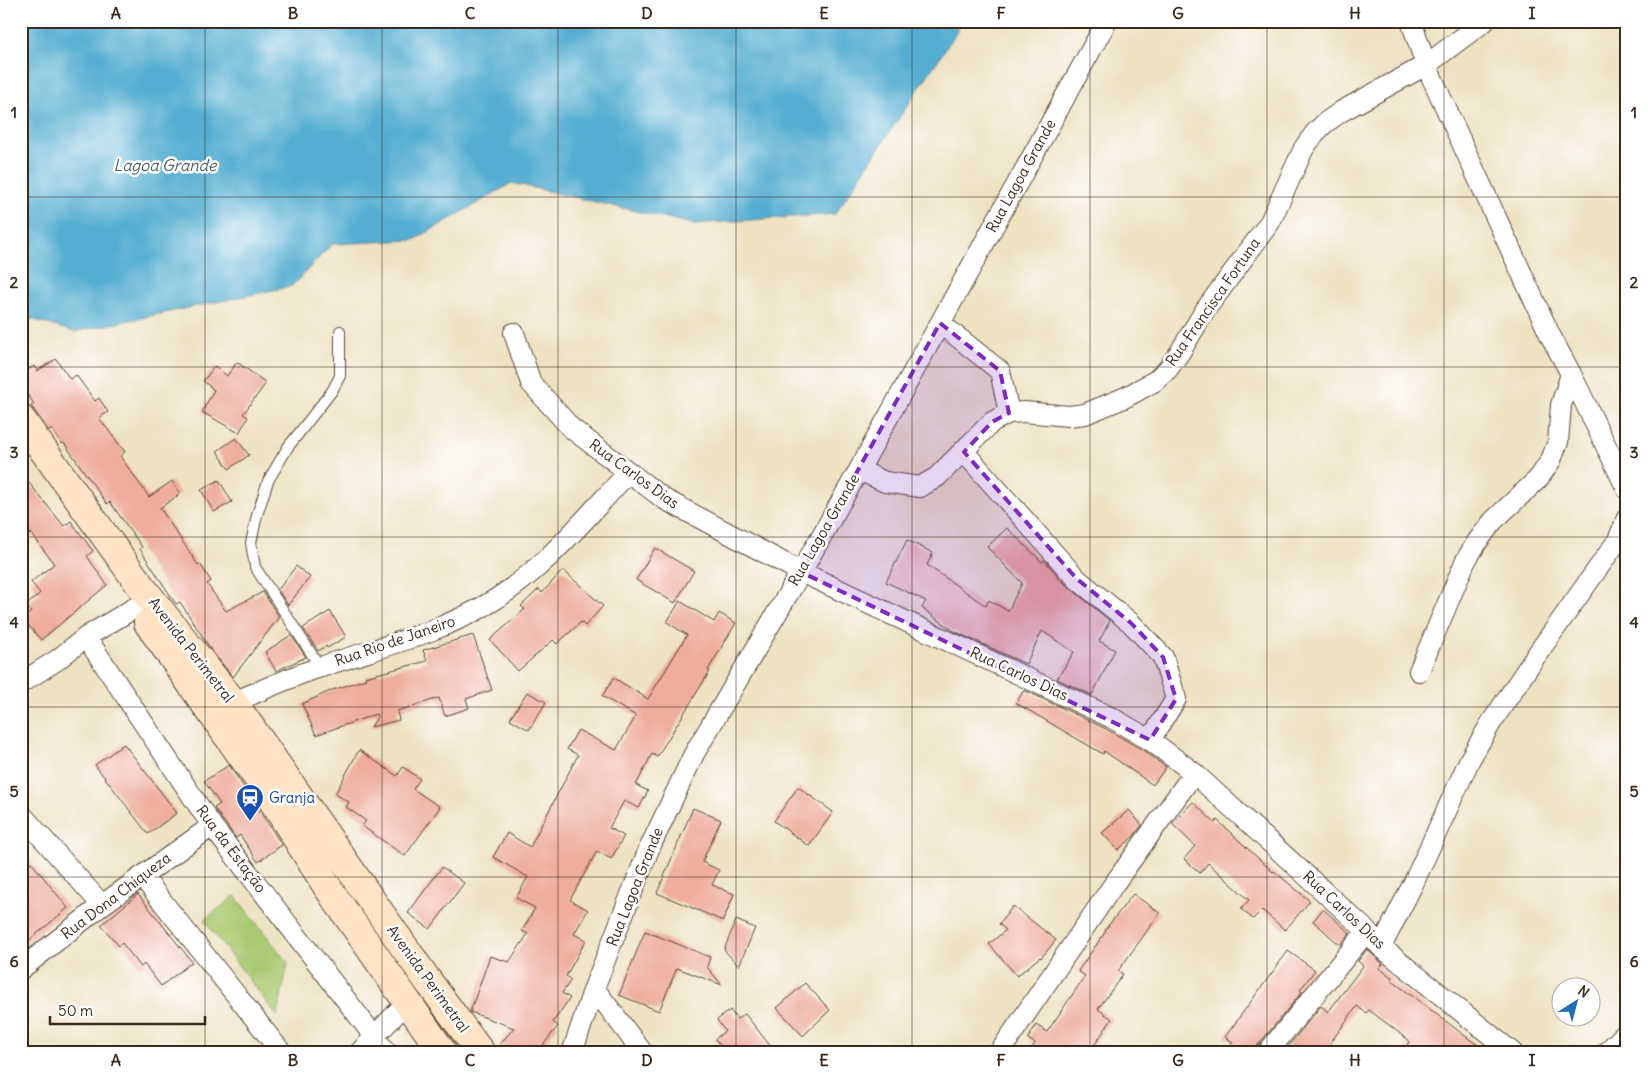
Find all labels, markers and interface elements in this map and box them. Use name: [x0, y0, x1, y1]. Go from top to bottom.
text: A: [111, 3, 121, 23]
text: B: [288, 3, 299, 23]
text: C: [465, 3, 476, 23]
text: D: [641, 3, 653, 23]
text: E: [819, 3, 829, 23]
text: F: [996, 3, 1006, 23]
text: G: [1172, 3, 1184, 23]
text: H: [1349, 3, 1361, 23]
text: I: [1529, 3, 1536, 23]
text: 1: [11, 102, 17, 122]
text: 1: [1631, 102, 1637, 122]
street label: Rua Lagoa Grande: [982, 116, 1060, 236]
water label: Lagoa Grande: [114, 155, 218, 175]
street label: Rua Francisca Fortuna: [1161, 234, 1264, 370]
text: 2: [10, 272, 19, 292]
text: 2: [1630, 272, 1639, 292]
street label: Rua Carlos Dias: [586, 435, 683, 513]
text: 3: [9, 442, 19, 462]
text: 3: [1629, 442, 1639, 462]
street label: Rua Lagoa Grande: [784, 470, 863, 589]
street label: Avenida Perimetral: [144, 593, 238, 706]
street label: Rua Rio de Janeiro: [332, 611, 458, 670]
text: 4: [9, 612, 19, 632]
text: 4: [1629, 612, 1639, 632]
street label: Rua Carlos Dias: [967, 642, 1072, 705]
text: 5: [9, 781, 19, 801]
text: 5: [1629, 781, 1639, 801]
station icon: Granja: [235, 783, 265, 822]
place label: Granja: [269, 788, 315, 807]
street label: Rua da Estação: [192, 801, 271, 896]
street label: Rua Lagoa Grande: [602, 825, 667, 949]
street label: Rua Dona Chiqueza: [57, 848, 175, 943]
street label: Rua Carlos Dias: [1299, 866, 1390, 953]
street label: Avenida Perimetral: [383, 921, 474, 1036]
text: 6: [9, 951, 19, 971]
text: 6: [1629, 951, 1639, 971]
north arrow: [1550, 976, 1600, 1026]
text: N: [1574, 981, 1593, 1002]
scale bar: [50, 994, 205, 1026]
text: 50 m: [58, 1001, 93, 1020]
text: A: [111, 1050, 121, 1070]
text: B: [288, 1050, 299, 1070]
text: C: [465, 1050, 476, 1070]
text: D: [641, 1050, 653, 1070]
text: E: [819, 1050, 829, 1070]
text: F: [996, 1050, 1006, 1070]
text: G: [1172, 1050, 1184, 1070]
text: H: [1349, 1050, 1361, 1070]
text: I: [1529, 1050, 1536, 1070]

